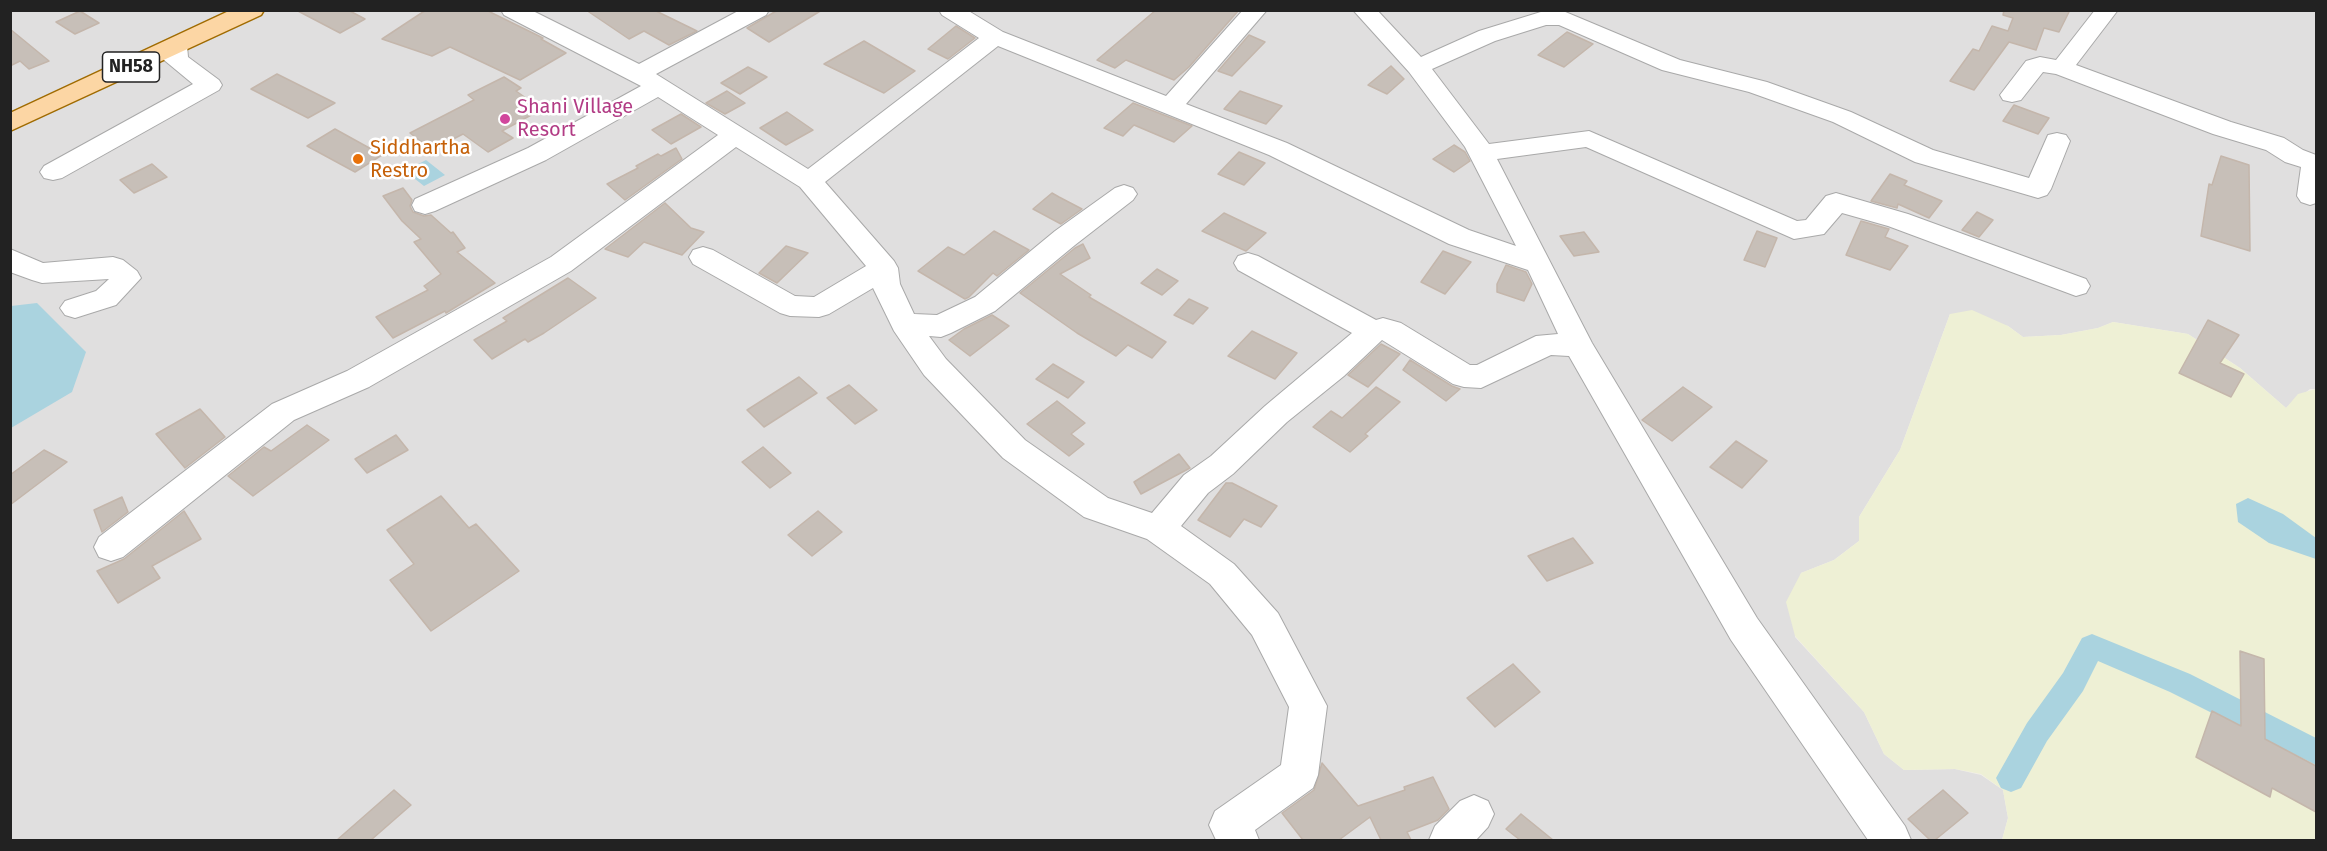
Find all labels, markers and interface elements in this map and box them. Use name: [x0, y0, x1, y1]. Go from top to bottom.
road number: NH58: [102, 52, 160, 82]
place label: Shani Village Resort: [517, 95, 633, 142]
marker: Shani Village Resort: [498, 112, 512, 126]
place label: Siddhartha Restro: [370, 136, 471, 183]
marker: Siddhartha Restro: [351, 152, 365, 166]

